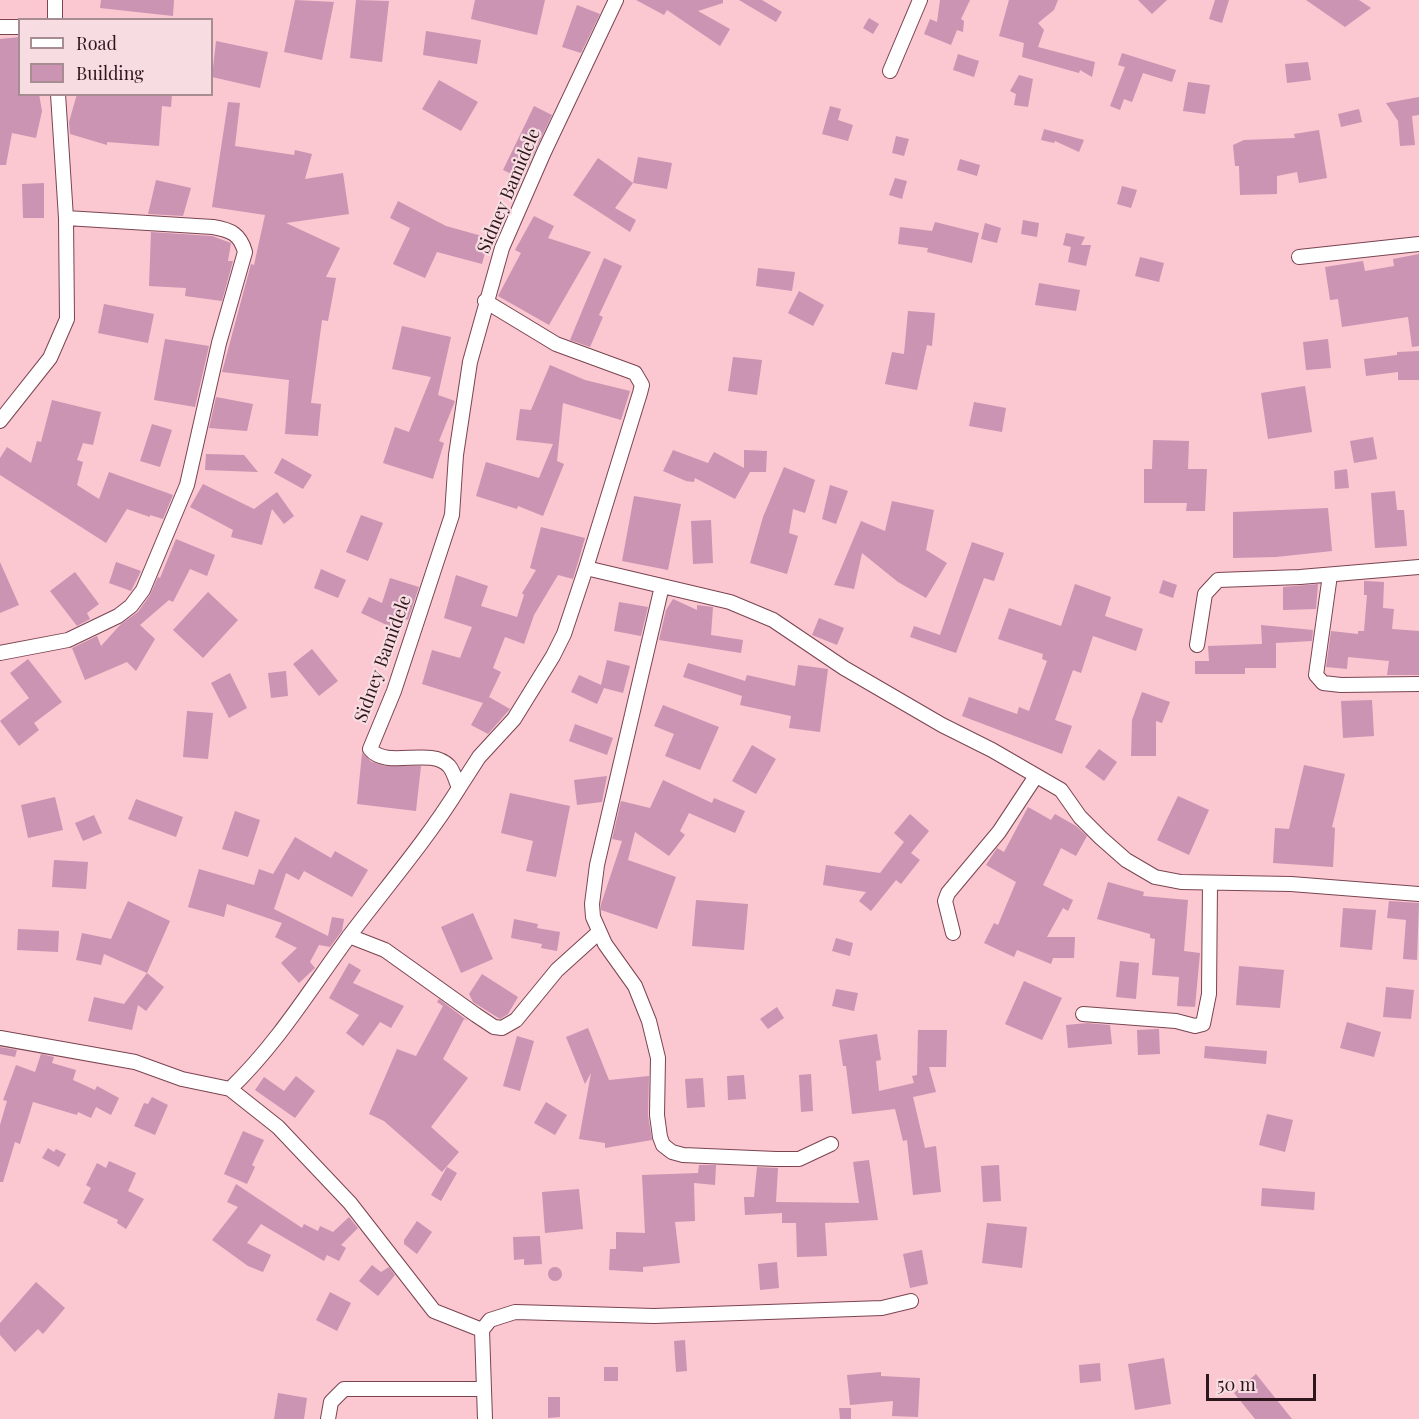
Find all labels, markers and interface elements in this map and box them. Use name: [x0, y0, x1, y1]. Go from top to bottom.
legend: [18, 18, 213, 96]
text: Road: [76, 31, 117, 55]
text: Building: [76, 61, 144, 85]
street label: Sidney Bamidele: [473, 125, 545, 257]
street label: Sidney Bamidele: [350, 592, 416, 726]
scale bar: [1209, 1362, 1318, 1400]
text: 50 m: [1217, 1372, 1256, 1396]

